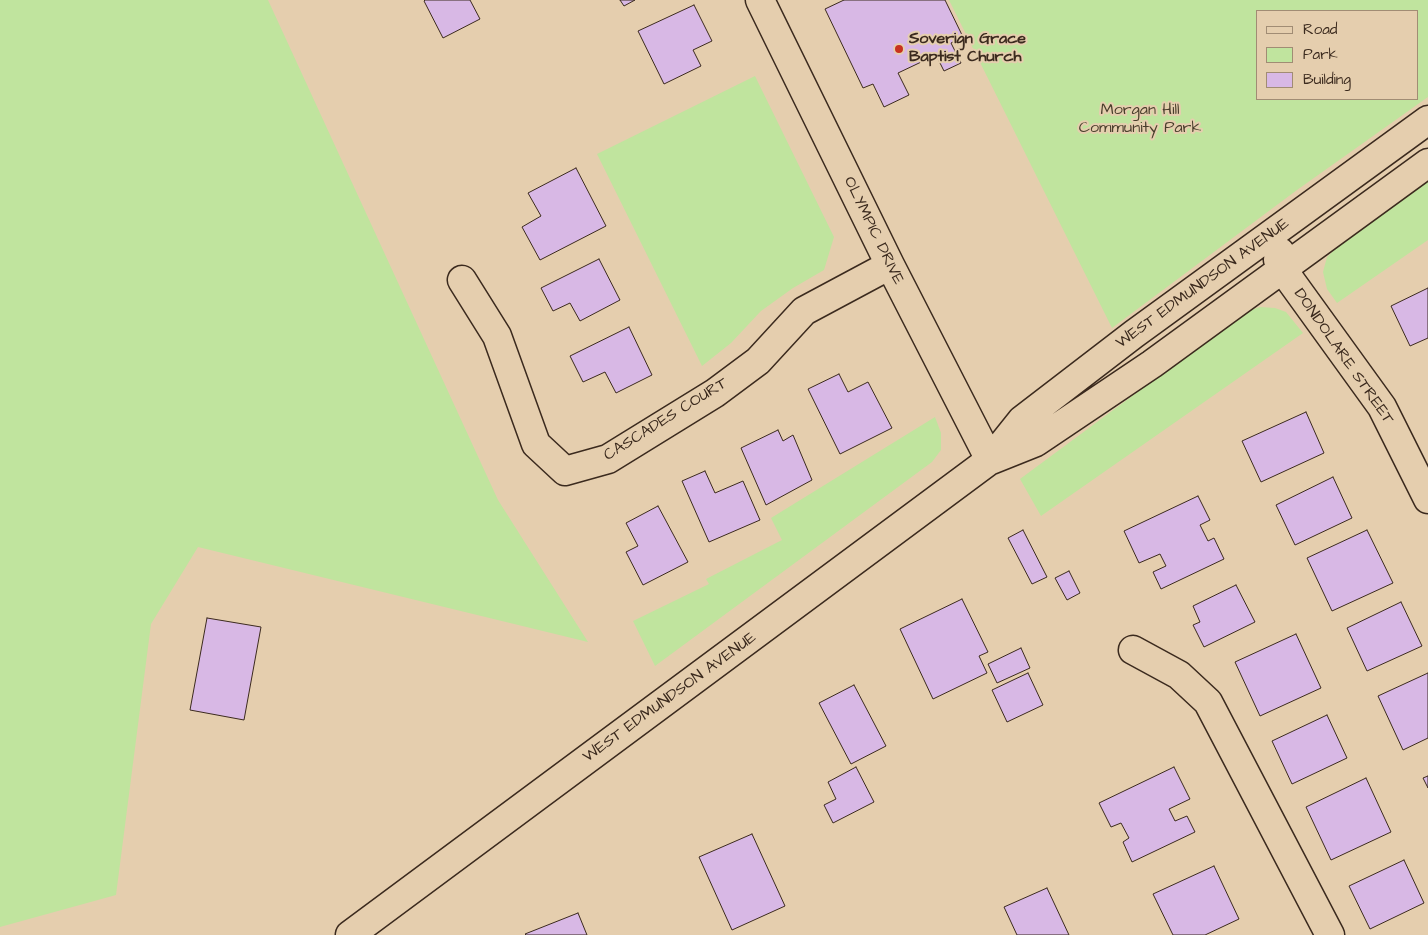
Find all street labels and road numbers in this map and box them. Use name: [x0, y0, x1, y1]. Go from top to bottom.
street label: OLYMPIC DRIVE: [839, 174, 907, 288]
street label: WEST EDMUNDSON AVENUE: [1113, 215, 1293, 353]
street label: DONDOLARE STREET: [1289, 285, 1397, 429]
street label: CASCADES COURT: [601, 374, 731, 466]
street label: WEST EDMUNDSON AVENUE: [580, 629, 760, 767]

